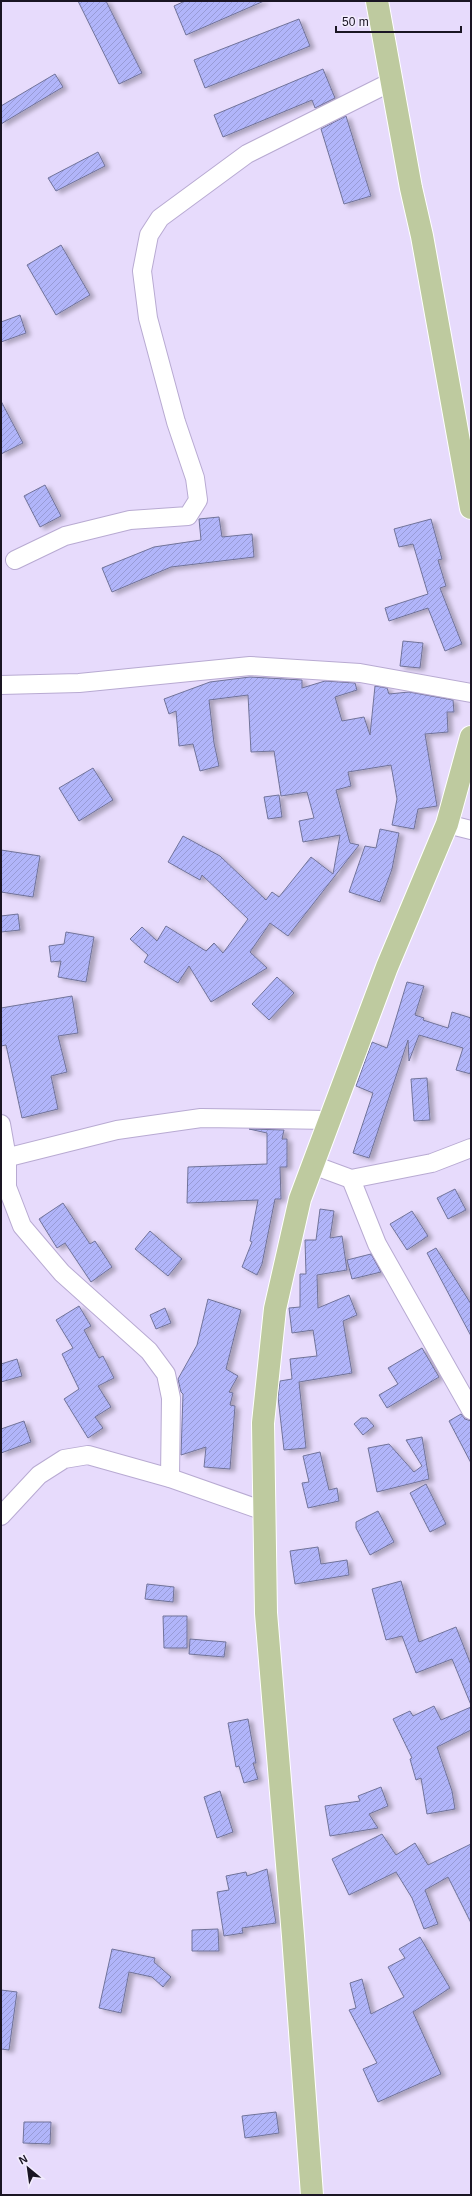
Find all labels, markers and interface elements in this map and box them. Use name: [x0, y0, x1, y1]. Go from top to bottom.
scale bar: [336, 8, 461, 34]
text: 50 m: [342, 15, 369, 29]
north arrow: [8, 2148, 48, 2188]
text: N: [17, 2152, 30, 2166]

